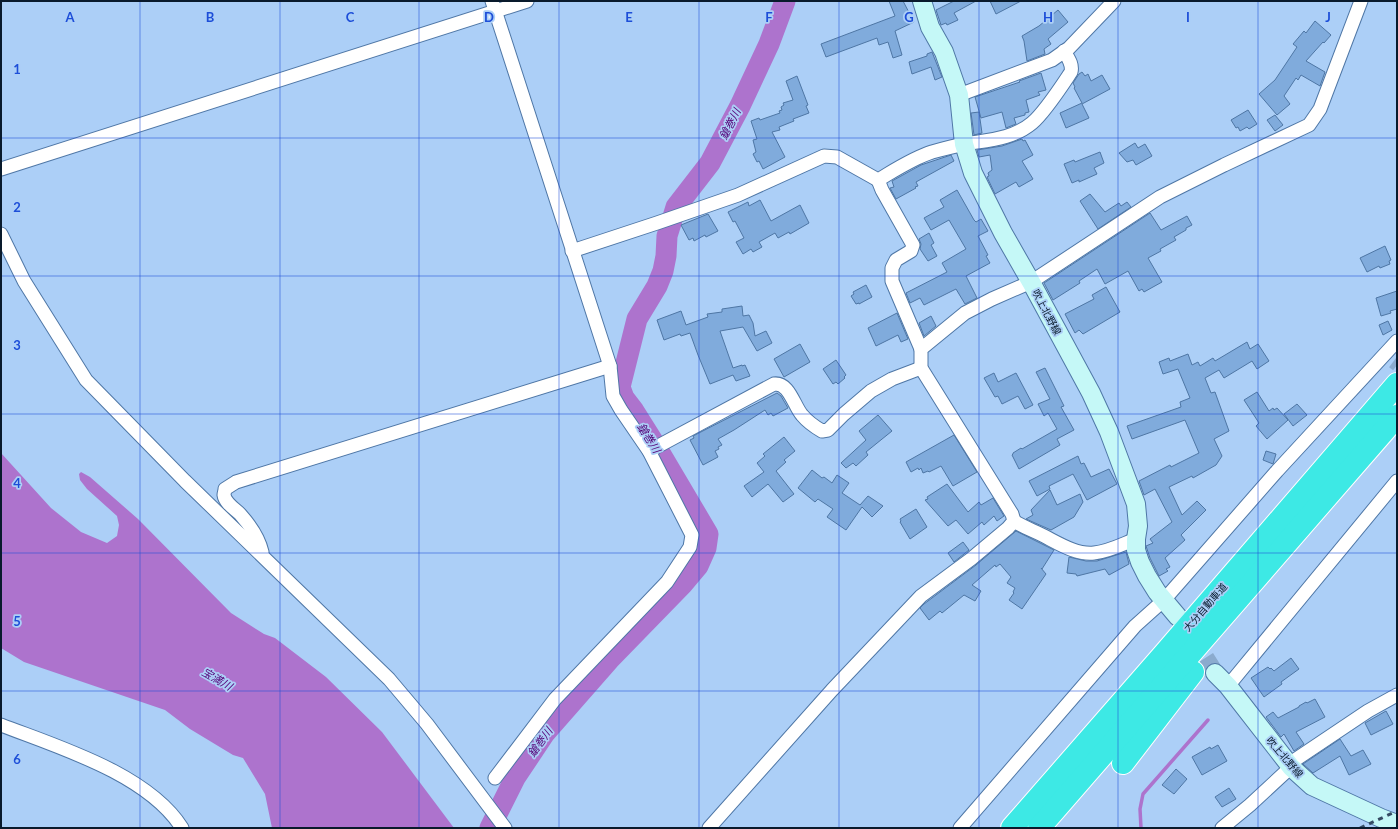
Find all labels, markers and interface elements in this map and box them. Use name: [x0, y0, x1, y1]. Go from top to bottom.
text: A: [64, 9, 75, 25]
text: B: [206, 9, 215, 25]
text: C: [346, 9, 355, 25]
text: D: [484, 9, 494, 25]
text: E: [625, 9, 633, 25]
text: F: [765, 9, 773, 25]
text: G: [904, 9, 914, 25]
text: H: [1043, 9, 1053, 25]
text: I: [1186, 9, 1190, 25]
text: J: [1325, 9, 1331, 25]
text: 1: [13, 61, 21, 77]
water label: 鎗巻川: [716, 105, 743, 141]
text: 2: [13, 199, 21, 215]
street label: 吹上北野線: [1030, 287, 1064, 337]
text: 3: [13, 337, 21, 353]
water label: 鎗巻川: [635, 420, 664, 456]
text: 4: [13, 475, 21, 491]
street label: 大分自動車道: [1181, 580, 1229, 634]
text: 5: [13, 613, 21, 629]
water label: 宝満川: [200, 665, 236, 693]
water label: 鎗巻川: [525, 724, 555, 759]
street label: 吹上北野線: [1264, 734, 1306, 780]
text: 6: [13, 751, 21, 767]

